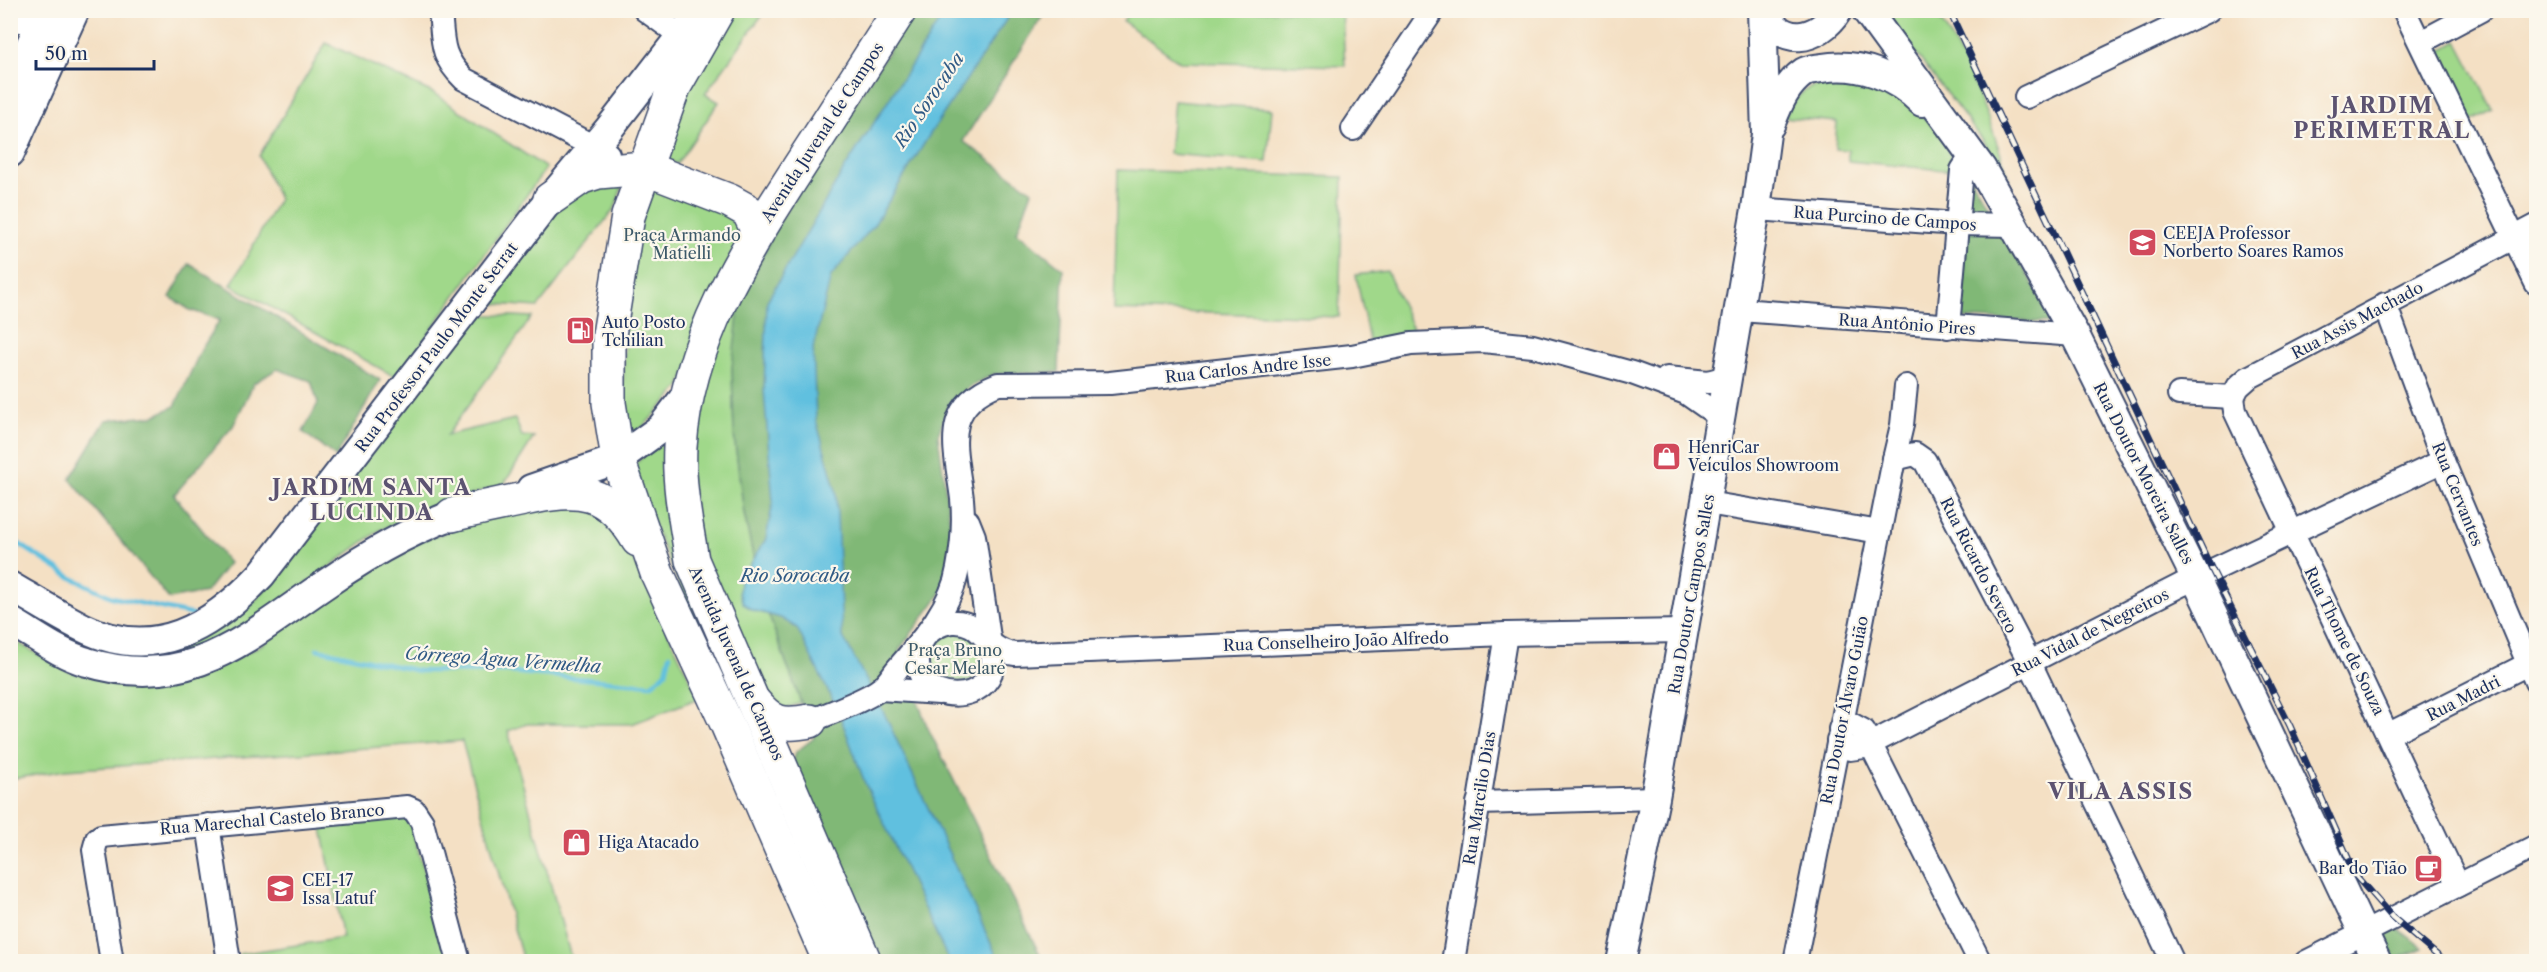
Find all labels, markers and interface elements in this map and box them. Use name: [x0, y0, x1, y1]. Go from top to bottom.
scale bar: [36, 33, 154, 71]
street label: Avenida Juvenal de Campos: [756, 38, 888, 226]
text: 50 m: [45, 43, 88, 65]
water label: Rio Sorocaba: [888, 48, 969, 153]
district label: JARDIM PERIMETRAL: [2293, 92, 2471, 144]
street label: Rua Purcino de Campos: [1793, 202, 1977, 234]
place label: CEEJA Professor Norberto Soares Ramos: [2163, 223, 2344, 261]
park label: Praça Armando Matielli: [623, 225, 741, 263]
school or university icon: CEEJA Professor Norberto Soares Ramos: [2126, 226, 2158, 258]
street label: Rua Professor Paulo Monte Serrat: [350, 238, 522, 456]
street label: Rua Assis Machado: [2288, 277, 2426, 363]
street label: Rua Antônio Pires: [1838, 309, 1976, 339]
place label: Auto Posto Tchilian: [601, 312, 686, 350]
fuel station icon: Auto Posto Tchilian: [565, 315, 597, 347]
street label: Rua Carlos Andre Isse: [1164, 349, 1332, 387]
street label: Rua Doutor Moreira Salles: [2089, 379, 2199, 567]
place label: HenriCar Veículos Showroom: [1687, 437, 1839, 475]
street label: Rua Cervantes: [2428, 439, 2488, 549]
shop icon: HenriCar Veículos Showroom: [1651, 440, 1683, 472]
district label: JARDIM SANTA LUCINDA: [268, 474, 472, 526]
street label: Rua Doutor Campos Salles: [1664, 492, 1718, 696]
street label: Rua Ricardo Severo: [1936, 494, 2022, 636]
street label: Avenida Juvenal de Campos: [685, 562, 789, 763]
street label: Rua Thome de Souza: [2300, 564, 2390, 719]
water label: Rio Sorocaba: [738, 565, 850, 587]
street label: Rua Vidal de Negreiros: [2008, 584, 2172, 680]
street label: Rua Doutor Álvaro Guião: [1816, 614, 1872, 806]
street label: Rua Conselheiro João Alfredo: [1223, 627, 1449, 655]
park label: Praça Bruno Cesar Melaré: [905, 640, 1005, 678]
water label: Córrego Àgua Vermelha: [404, 641, 602, 678]
street label: Rua Madri: [2423, 671, 2503, 725]
street label: Rua Marcilio Dias: [1459, 730, 1499, 866]
district label: VILA ASSIS: [2047, 778, 2194, 805]
street label: Rua Marechal Castelo Branco: [159, 799, 385, 839]
shop icon: Higa Atacado: [561, 826, 593, 858]
place label: Higa Atacado: [598, 832, 699, 852]
cafe icon: Bar do Tião: [2412, 852, 2444, 884]
place label: Bar do Tião: [2318, 858, 2407, 878]
place label: CEI-17 Issa Latuf: [302, 870, 377, 908]
school or university icon: CEI-17 Issa Latuf: [265, 873, 297, 905]

